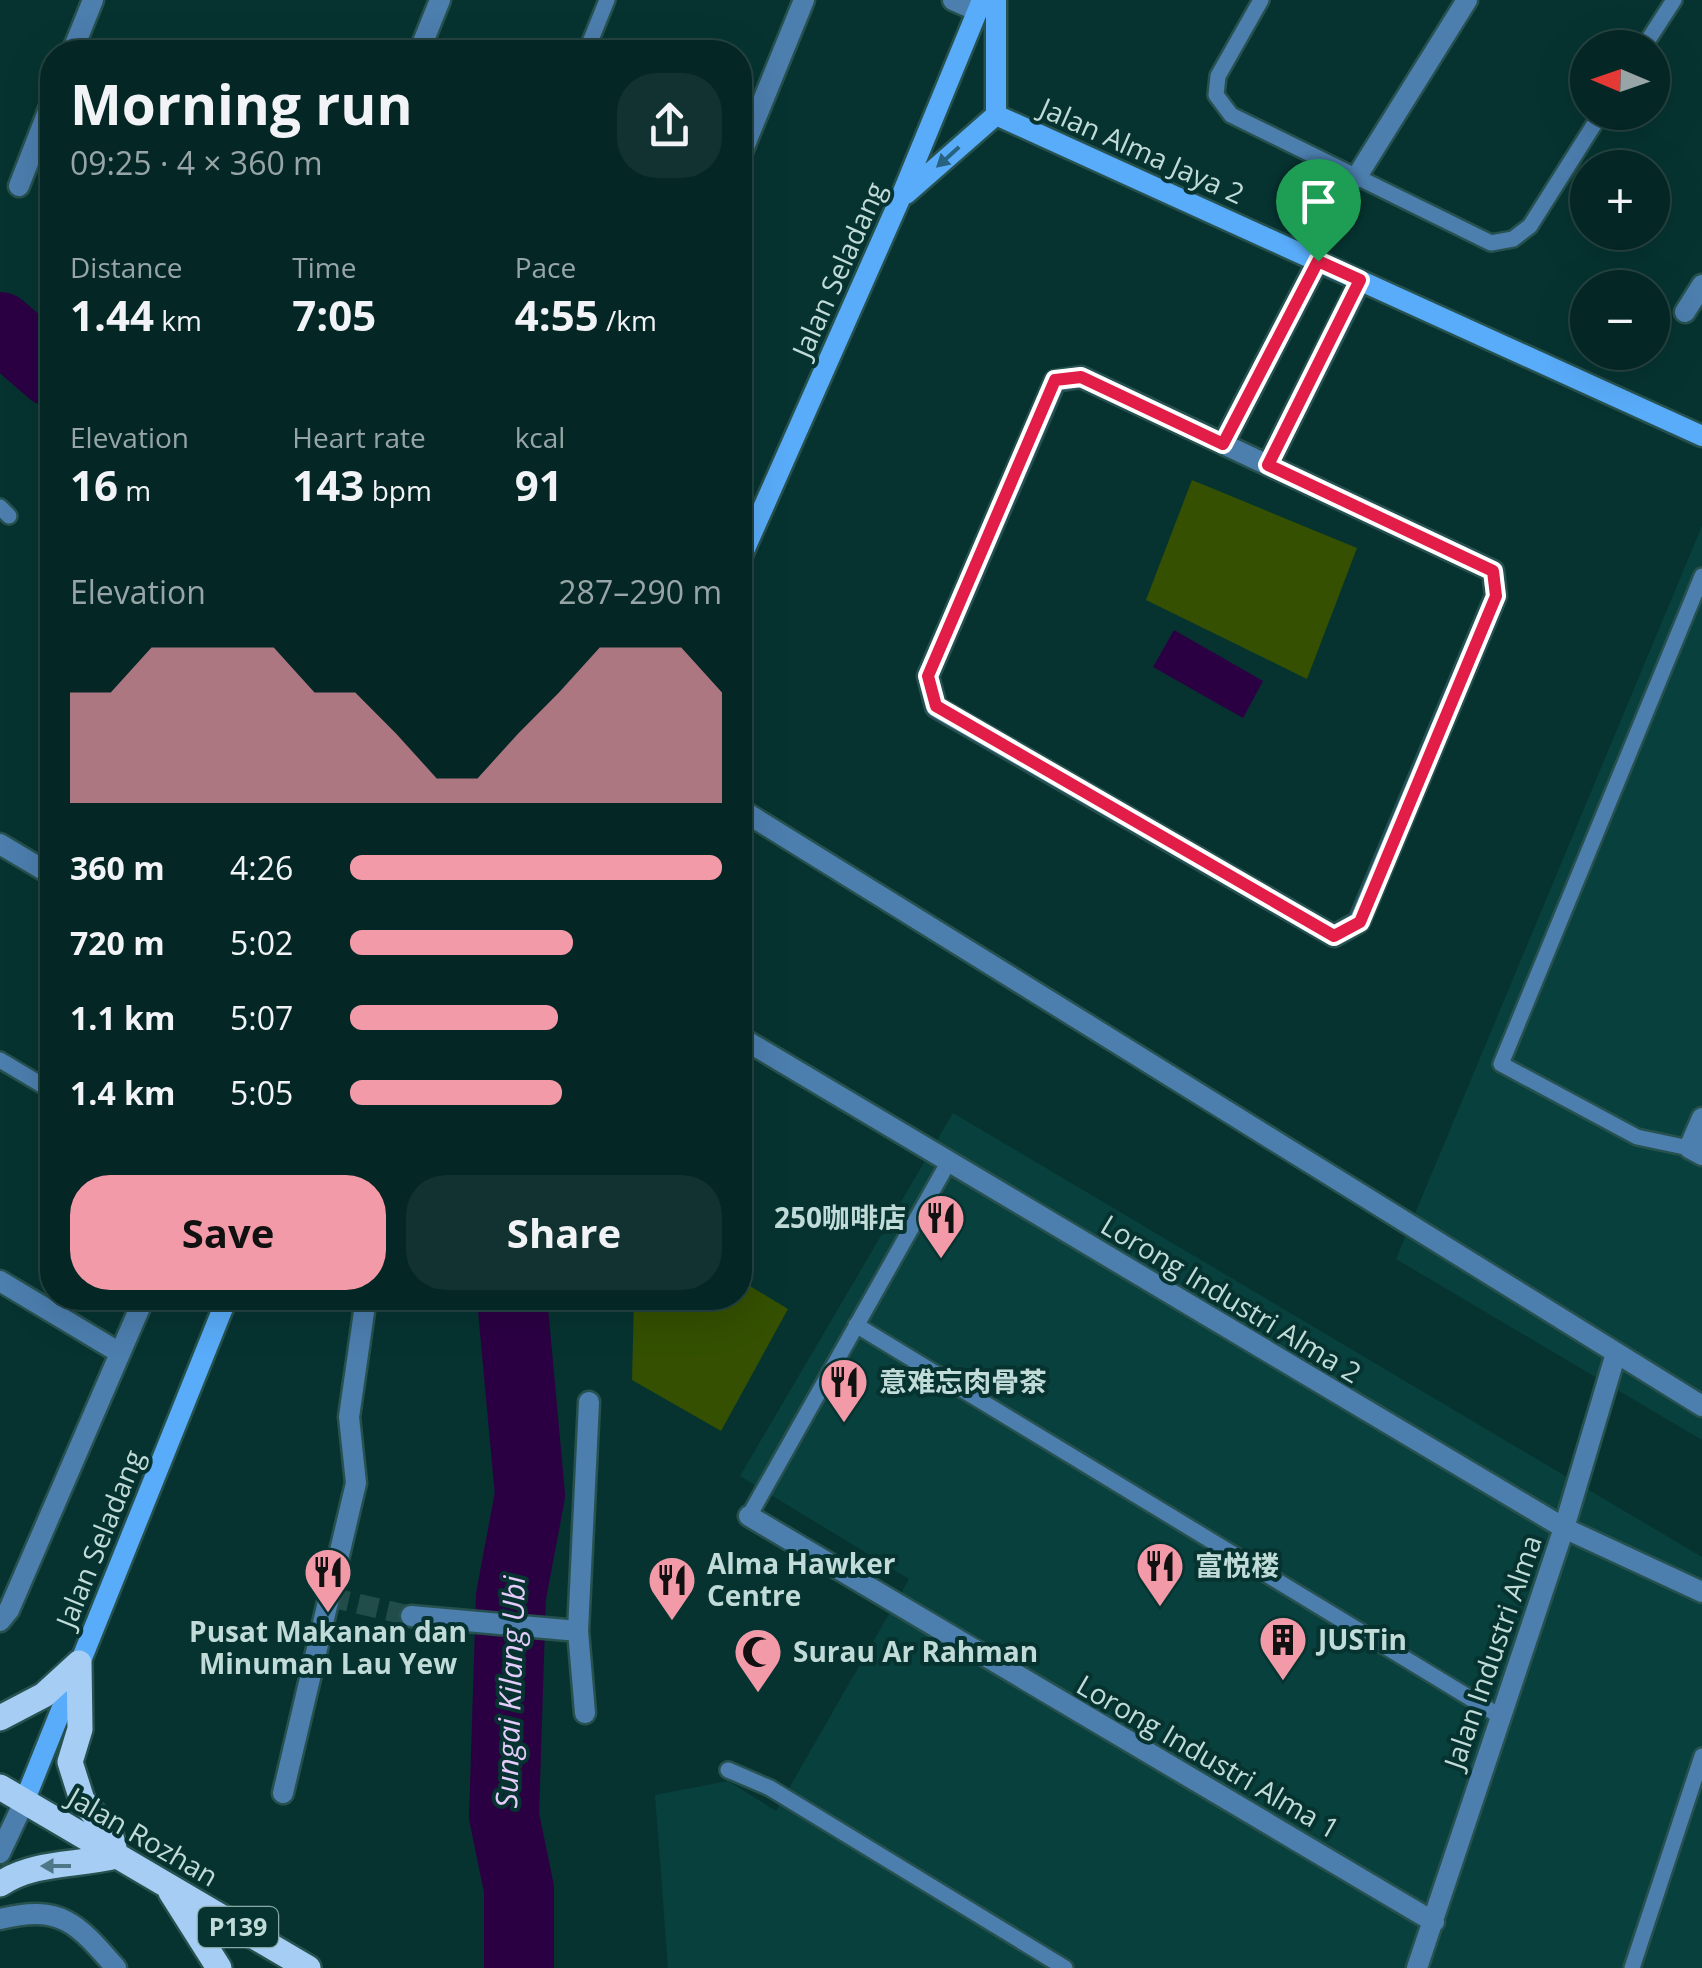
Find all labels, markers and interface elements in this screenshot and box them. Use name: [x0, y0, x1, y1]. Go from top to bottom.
north arrow: [1570, 30, 1670, 130]
map controls: [1570, 30, 1670, 370]
text: Morning run: [70, 66, 413, 141]
button: share: [617, 73, 722, 178]
street label: Jalan Alma Jaya 2: [1032, 87, 1250, 212]
text: 09:25 · 4 × 360 m: [70, 141, 323, 184]
one-way arrow: [936, 145, 961, 167]
button: +: [1570, 150, 1670, 250]
pin: [1276, 159, 1361, 262]
icon: arrive: [1291, 174, 1346, 229]
street label: Jalan Seladang: [781, 176, 894, 366]
text: Distance: [70, 248, 183, 286]
text: Time: [292, 248, 356, 286]
text: Pace: [515, 248, 576, 286]
button: −: [1570, 270, 1670, 370]
text: 1.44: [70, 286, 154, 343]
text: 7:05: [292, 286, 376, 343]
text: 4:55: [515, 286, 599, 343]
text: km: [154, 301, 202, 339]
text: /km: [599, 301, 657, 339]
text: Elevation: [70, 418, 189, 456]
text: Heart rate: [292, 418, 426, 456]
text: kcal: [515, 418, 565, 456]
text: 16: [70, 456, 118, 513]
text: 143: [292, 456, 364, 513]
text: 91: [515, 456, 563, 513]
text: m: [118, 471, 151, 509]
text: bpm: [364, 471, 432, 509]
text: Elevation: [70, 570, 206, 613]
text: 287–290 m: [558, 570, 722, 613]
text: 360 m: [70, 846, 165, 889]
text: 4:26: [230, 846, 293, 889]
text: 720 m: [70, 921, 165, 964]
text: 5:02: [230, 921, 293, 964]
text: 1.1 km: [70, 996, 175, 1039]
text: 5:07: [230, 996, 293, 1039]
text: 1.4 km: [70, 1071, 175, 1114]
text: 5:05: [230, 1071, 293, 1114]
button: Save: [70, 1175, 386, 1290]
button: Share: [406, 1175, 722, 1290]
restaurant icon: 250咖啡店: [915, 1192, 967, 1260]
place label: 250咖啡店: [774, 1198, 906, 1236]
street label: Lorong Industri Alma 2: [1094, 1205, 1369, 1391]
restaurant icon: 意难忘肉骨茶: [818, 1356, 870, 1424]
place label: 意难忘肉骨茶: [879, 1362, 1047, 1400]
street label: Jalan Seladang: [45, 1444, 152, 1636]
street label: Jalan Industri Alma: [1433, 1530, 1550, 1776]
restaurant icon: 富悦楼: [1134, 1540, 1186, 1608]
place label: Alma Hawker Centre: [707, 1544, 896, 1614]
restaurant icon: Pusat Makanan dan Minuman Lau Yew: [302, 1546, 354, 1614]
place label: 富悦楼: [1195, 1546, 1279, 1584]
restaurant icon: Alma Hawker Centre: [646, 1554, 698, 1622]
water label: Sungai Kilang Ubi: [485, 1575, 534, 1809]
place label: Pusat Makanan dan Minuman Lau Yew: [189, 1612, 467, 1682]
building icon: JUSTin: [1257, 1614, 1309, 1682]
place label: JUSTin: [1315, 1620, 1407, 1658]
mosque icon: Surau Ar Rahman: [732, 1626, 784, 1694]
place label: Surau Ar Rahman: [793, 1632, 1038, 1670]
street label: Lorong Industri Alma 1: [1070, 1665, 1347, 1847]
street label: Jalan Rozhan: [59, 1776, 225, 1894]
one-way arrow: [40, 1858, 72, 1874]
road number: P139: [198, 1907, 278, 1947]

